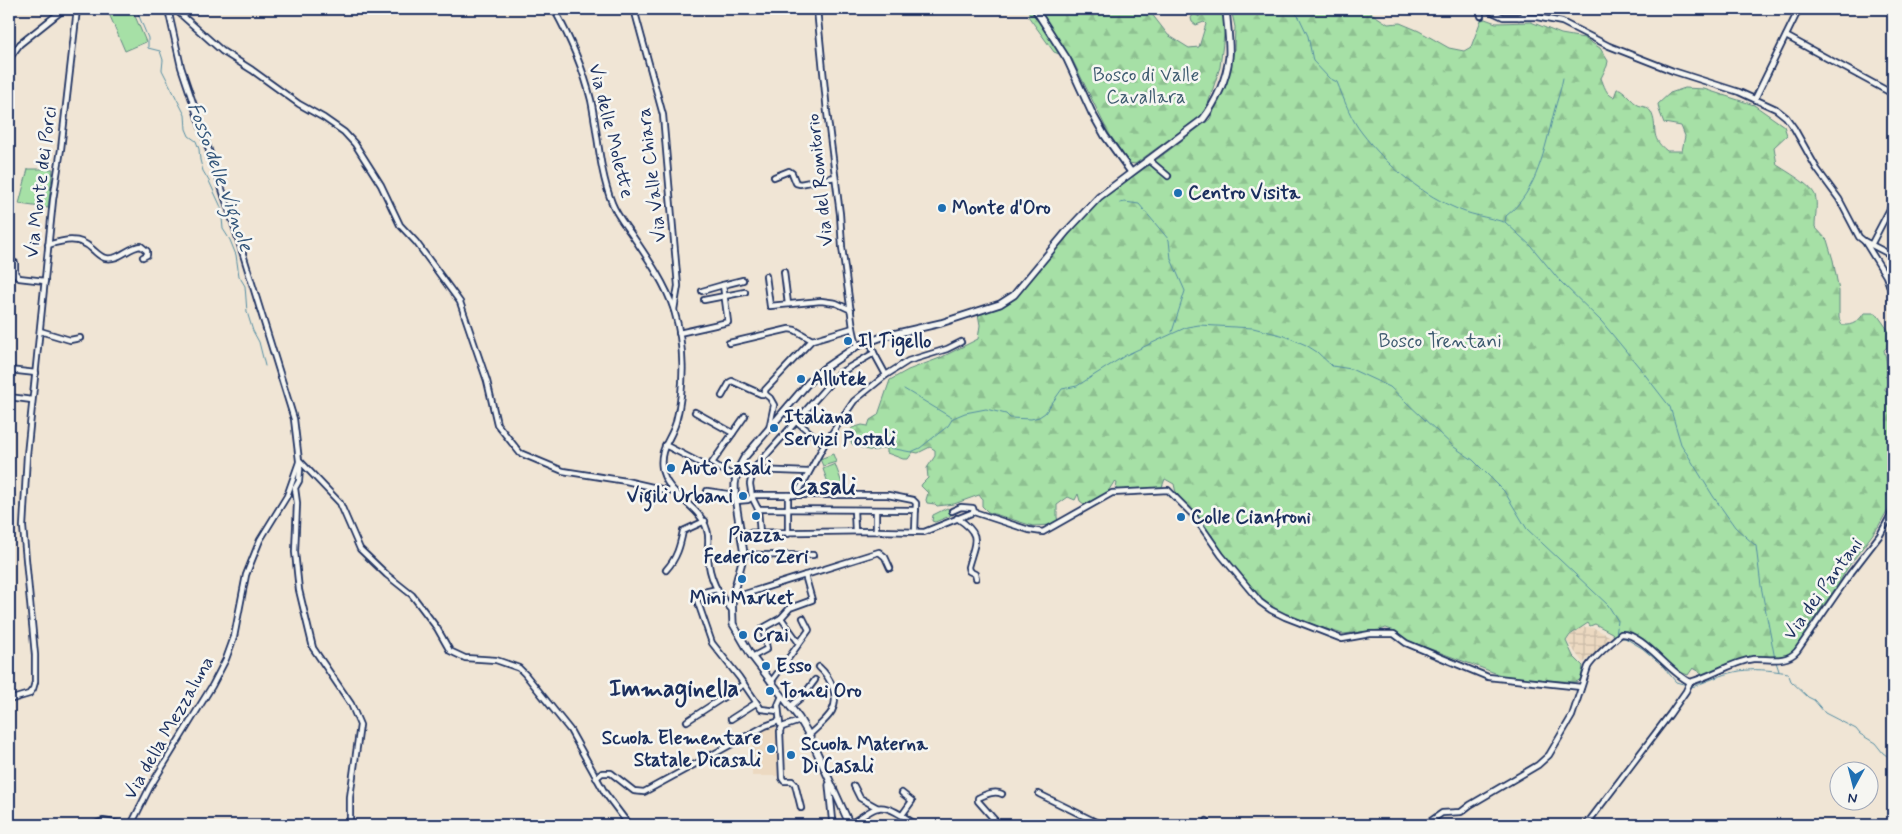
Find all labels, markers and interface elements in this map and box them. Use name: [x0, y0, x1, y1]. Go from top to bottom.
street label: Via delle Molette: [582, 61, 640, 201]
park label: Bosco di Valle Cavallara: [1093, 63, 1199, 110]
water label: Fosso delle Vignole: [179, 99, 260, 257]
street label: Via Monte dei Porci: [19, 105, 63, 259]
street label: Via Valle Chiara: [631, 106, 673, 244]
street label: Via del Romitorio: [801, 112, 839, 248]
place label: Centro Visita: [1188, 181, 1301, 206]
marker: Centro Visita: [1172, 187, 1184, 199]
place label: Monte d'Oro: [952, 196, 1051, 221]
marker: Monte d'Oro: [936, 202, 948, 214]
place label: Il Tigello: [858, 329, 931, 357]
park label: Bosco Trentani: [1378, 329, 1502, 354]
marker: Il Tigello: [842, 335, 854, 347]
place label: Allutek: [811, 367, 867, 392]
marker: Allutek: [795, 373, 807, 385]
place label: Italiana Servizi Postali: [784, 405, 896, 452]
marker: Italiana Servizi Postali: [768, 422, 780, 434]
place label: Auto Casali: [681, 456, 771, 481]
marker: Auto Casali: [665, 462, 677, 474]
district label: Casali: [790, 472, 856, 503]
place label: Vigili Urbani: [627, 484, 733, 512]
marker: Vigili Urbani: [737, 490, 749, 502]
place label: Colle Cianfroni: [1191, 505, 1311, 530]
marker: Piazza Federico Zeri: [750, 510, 762, 522]
marker: Colle Cianfroni: [1175, 511, 1187, 523]
place label: Piazza Federico Zeri: [704, 523, 808, 570]
street label: Via dei Pantani: [1777, 533, 1869, 645]
marker: Mini Market: [736, 573, 748, 585]
place label: Mini Market: [690, 586, 794, 611]
place label: Crai: [753, 623, 789, 648]
marker: Crai: [737, 629, 749, 641]
street label: Via della Mezzaluna: [118, 652, 220, 804]
place label: Esso: [776, 654, 812, 679]
marker: Esso: [760, 660, 772, 672]
district label: Immaginella: [609, 674, 739, 708]
place label: Tomei Oro: [780, 679, 862, 704]
marker: Tomei Oro: [764, 685, 776, 697]
place label: Scuola Elementare Statale Dicasali: [602, 726, 761, 773]
place label: Scuola Materna Di Casali: [801, 732, 928, 779]
marker: Scuola Elementare Statale Dicasali: [765, 743, 777, 755]
marker: Scuola Materna Di Casali: [785, 749, 797, 761]
north arrow: [1830, 762, 1880, 812]
text: N: [1847, 788, 1858, 807]

